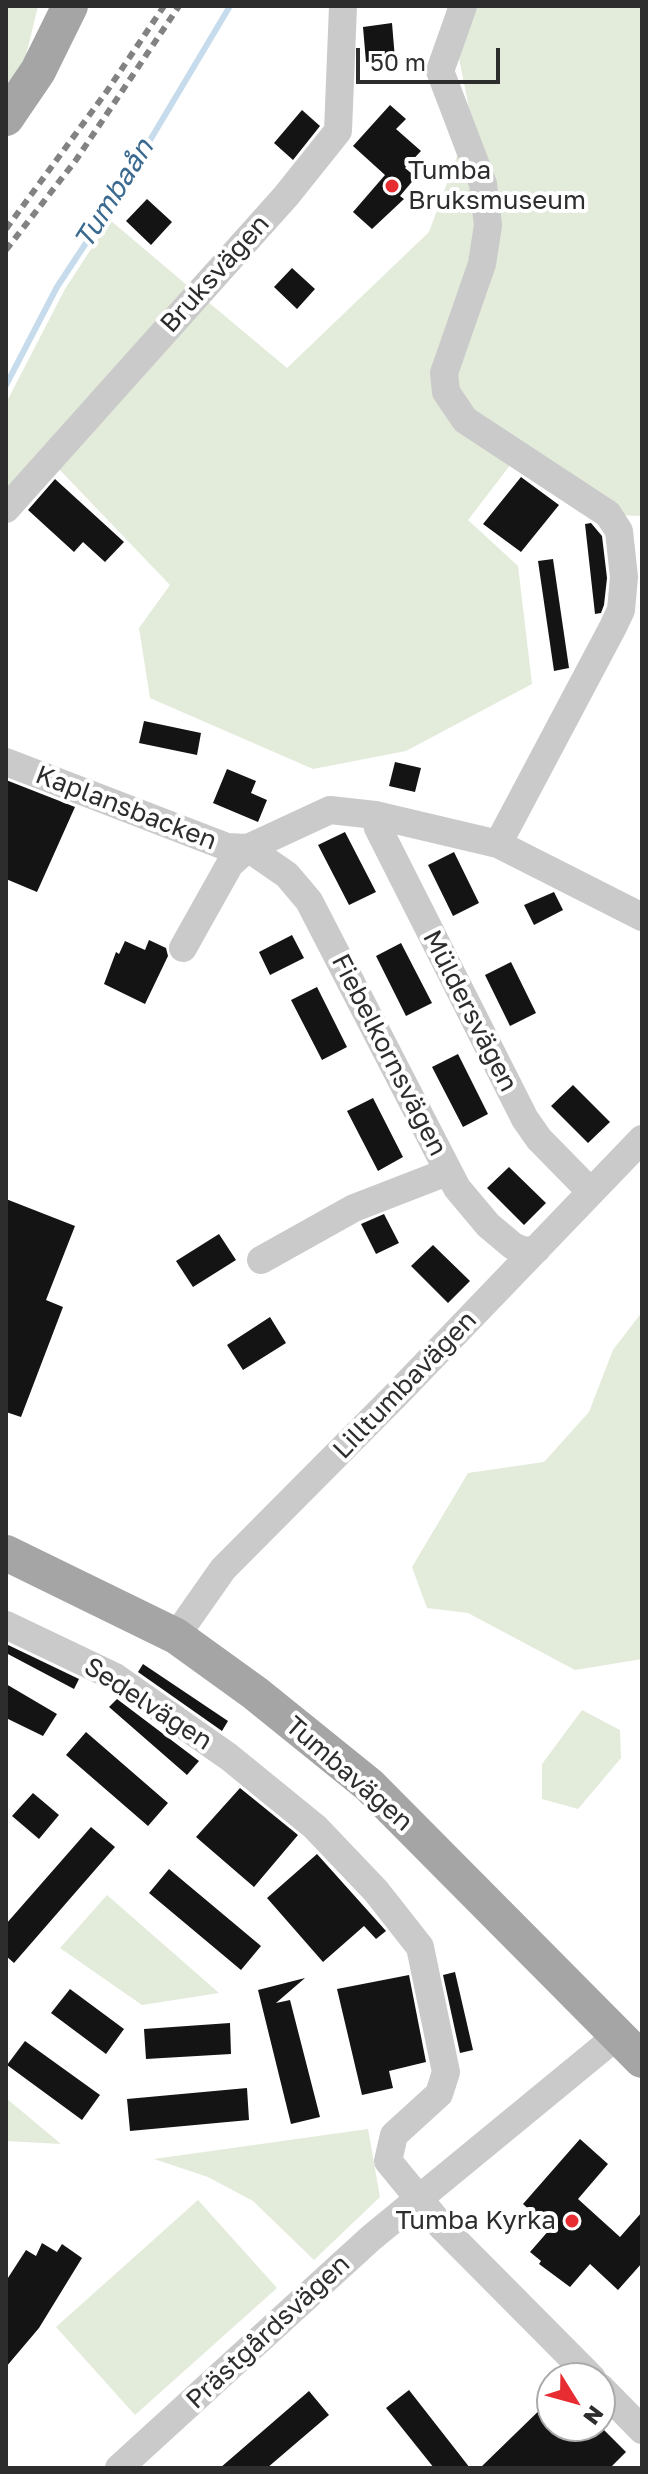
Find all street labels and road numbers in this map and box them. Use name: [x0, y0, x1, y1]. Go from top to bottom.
street label: Bruksvägen: [154, 209, 276, 339]
street label: Kaplansbacken: [31, 759, 221, 857]
street label: Müldersvägen: [416, 925, 524, 1097]
street label: Fiebelkornsvägen: [325, 949, 453, 1161]
street label: Lilltumbavägen: [327, 1305, 483, 1465]
street label: Sedelvägen: [78, 1651, 218, 1757]
street label: Tumbavägen: [279, 1710, 419, 1838]
street label: Prästgårdsvägen: [180, 2248, 356, 2416]

